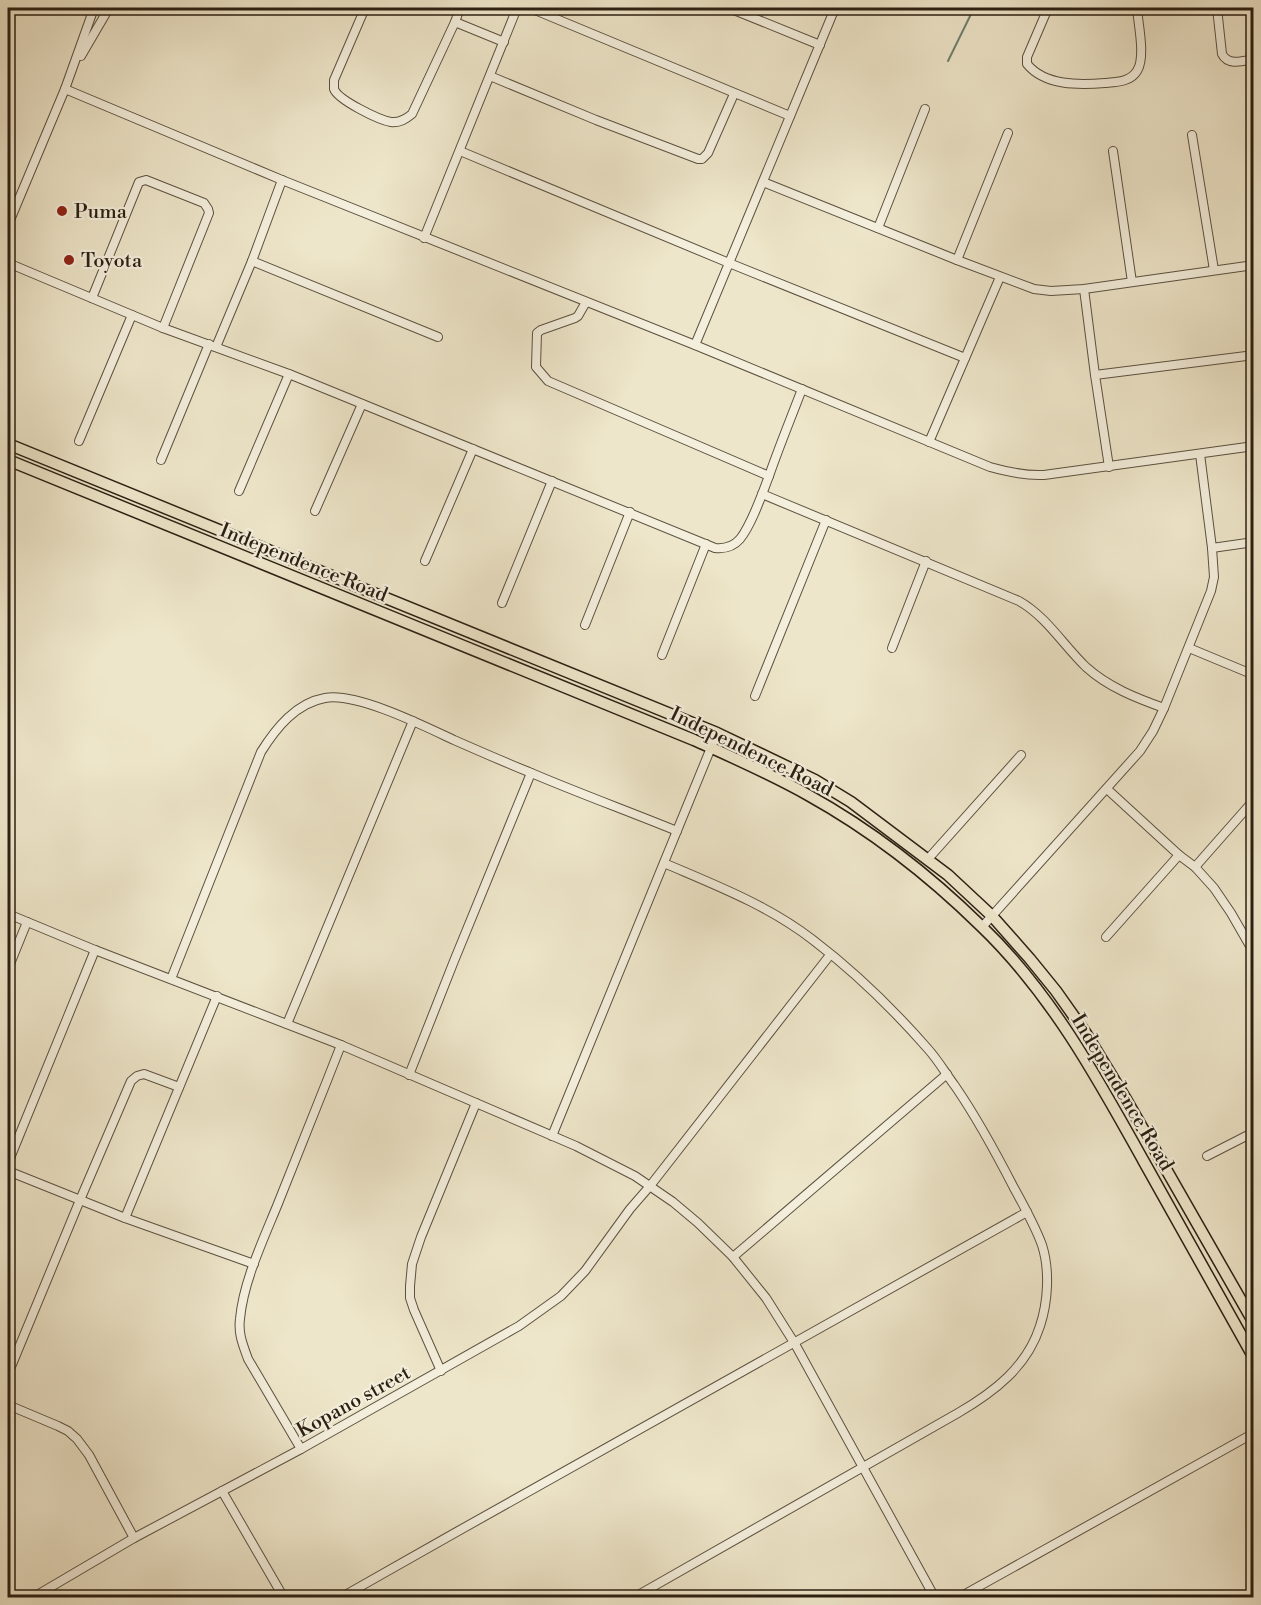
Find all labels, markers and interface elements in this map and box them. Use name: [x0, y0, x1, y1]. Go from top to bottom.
place label: Puma: [74, 200, 128, 225]
marker: Puma: [55, 204, 69, 218]
place label: Toyota: [81, 249, 143, 274]
marker: Toyota: [62, 253, 76, 267]
street label: Independence Road: [216, 518, 392, 609]
street label: Independence Road: [666, 702, 838, 803]
street label: Independence Road: [1065, 1010, 1179, 1176]
street label: Kopano street: [292, 1361, 415, 1444]

